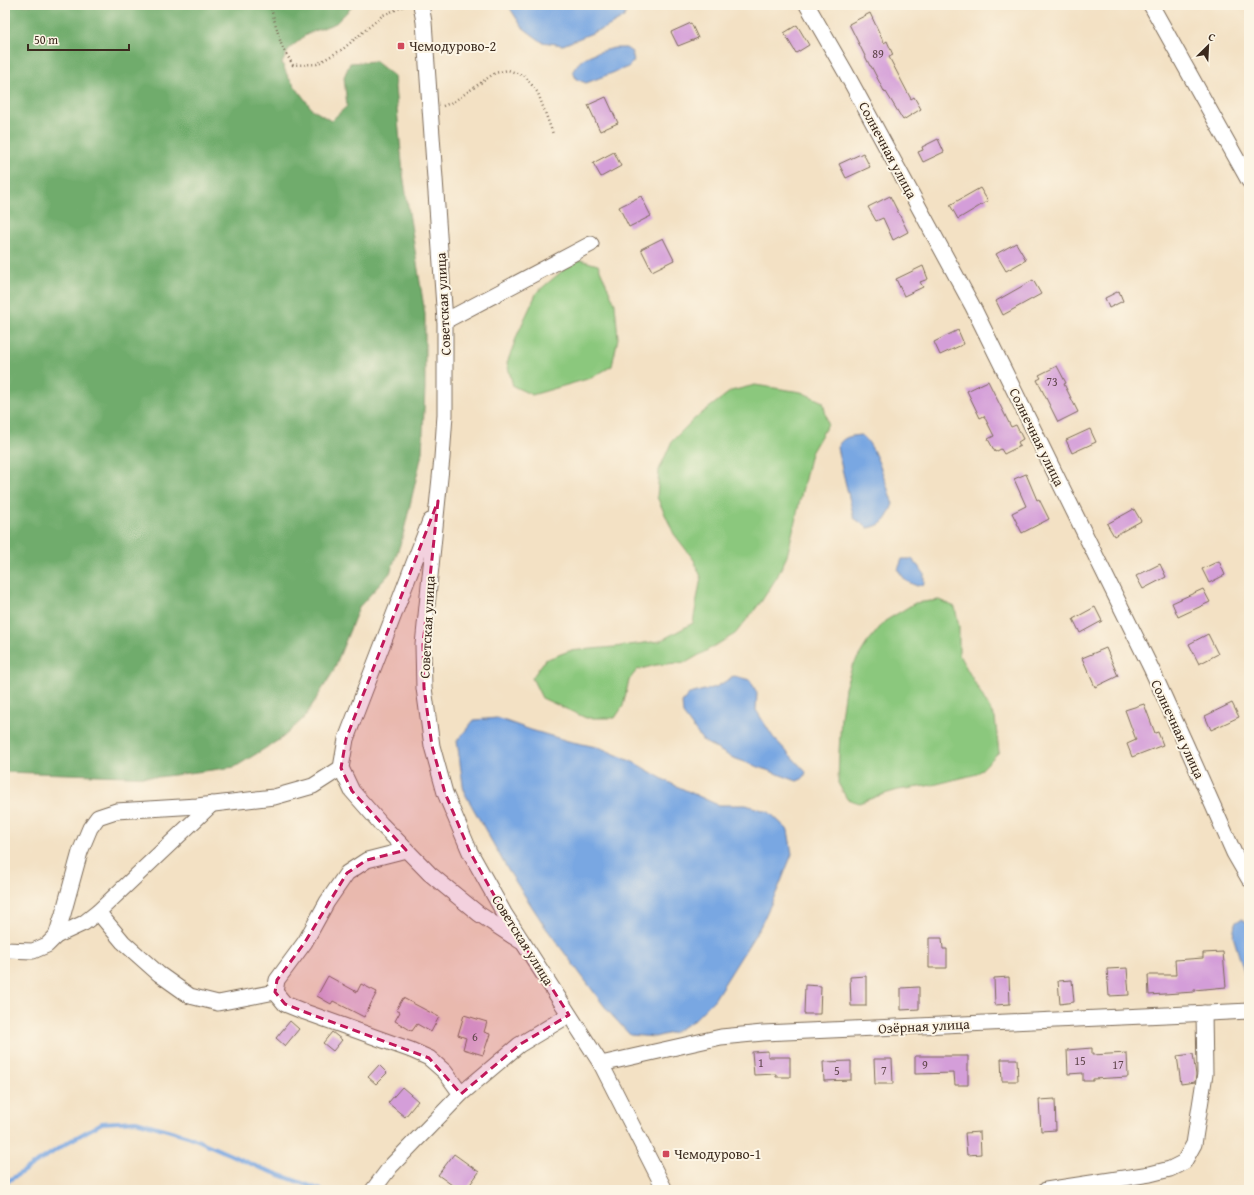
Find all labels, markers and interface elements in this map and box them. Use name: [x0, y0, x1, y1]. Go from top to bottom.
scale bar: [28, 26, 129, 52]
north arrow: [1188, 26, 1228, 66]
text: С: [1206, 28, 1218, 45]
text: 50 m: [34, 31, 58, 48]
place label: Чемодурово-2: [409, 36, 496, 56]
marker: Чемодурово-2: [396, 41, 406, 51]
house number: 89: [872, 45, 884, 62]
street label: Солнечная улица: [854, 98, 922, 202]
street label: Советская улица: [430, 252, 456, 356]
house number: 73: [1046, 373, 1058, 390]
street label: Солнечная улица: [1004, 384, 1070, 490]
street label: Советская улица: [414, 575, 440, 679]
street label: Солнечная улица: [1146, 676, 1210, 782]
street label: Советская улица: [487, 891, 559, 989]
street label: Озёрная улица: [878, 1014, 971, 1038]
house number: 6: [472, 1028, 478, 1045]
house number: 15: [1074, 1052, 1086, 1069]
house number: 1: [758, 1054, 764, 1071]
house number: 9: [922, 1056, 928, 1073]
house number: 17: [1112, 1056, 1124, 1073]
house number: 5: [834, 1062, 840, 1079]
house number: 7: [881, 1062, 887, 1079]
place label: Чемодурово-1: [674, 1144, 761, 1164]
marker: Чемодурово-1: [661, 1149, 671, 1159]

